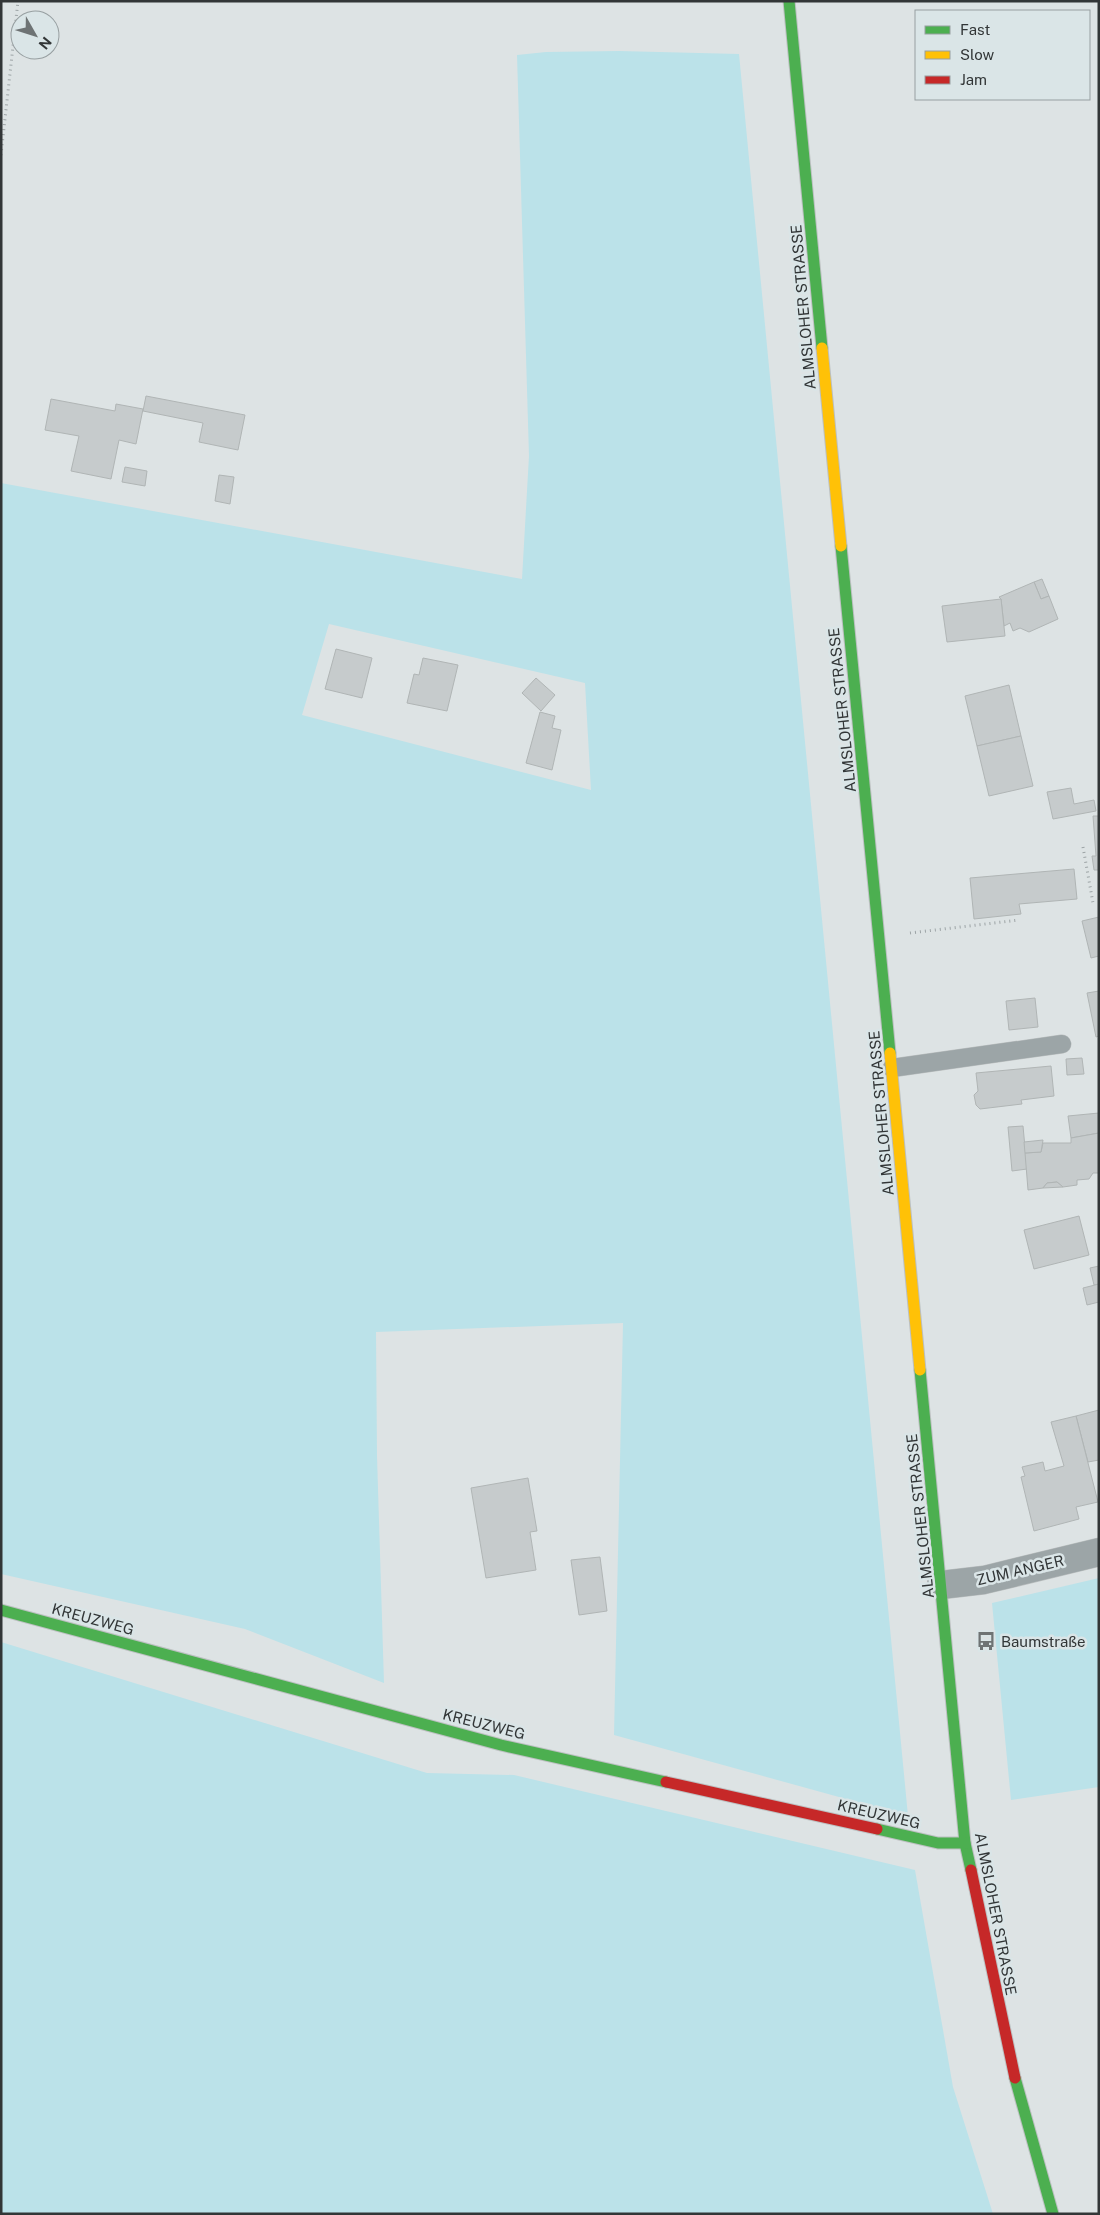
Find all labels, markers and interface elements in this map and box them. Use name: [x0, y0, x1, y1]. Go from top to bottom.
north arrow: [10, 10, 60, 60]
legend: [915, 10, 1090, 100]
text: Fast: [960, 21, 990, 38]
text: N: [35, 34, 55, 52]
text: Slow: [960, 46, 995, 63]
text: Jam: [960, 71, 987, 88]
street label: ALMSLOHER STRASSE: [787, 224, 819, 390]
street label: ALMSLOHER STRASSE: [825, 627, 859, 793]
street label: ALMSLOHER STRASSE: [865, 1030, 897, 1196]
street label: ALMSLOHER STRASSE: [903, 1433, 937, 1599]
street label: ZUM ANGER: [974, 1552, 1066, 1588]
street label: KREUZWEG: [50, 1600, 136, 1638]
bus stop icon: Baumstraße: [975, 1630, 997, 1652]
place label: Baumstraße: [1001, 1633, 1086, 1650]
street label: KREUZWEG: [441, 1706, 527, 1742]
street label: KREUZWEG: [836, 1796, 922, 1832]
street label: ALMSLOHER STRASSE: [972, 1831, 1020, 1997]

